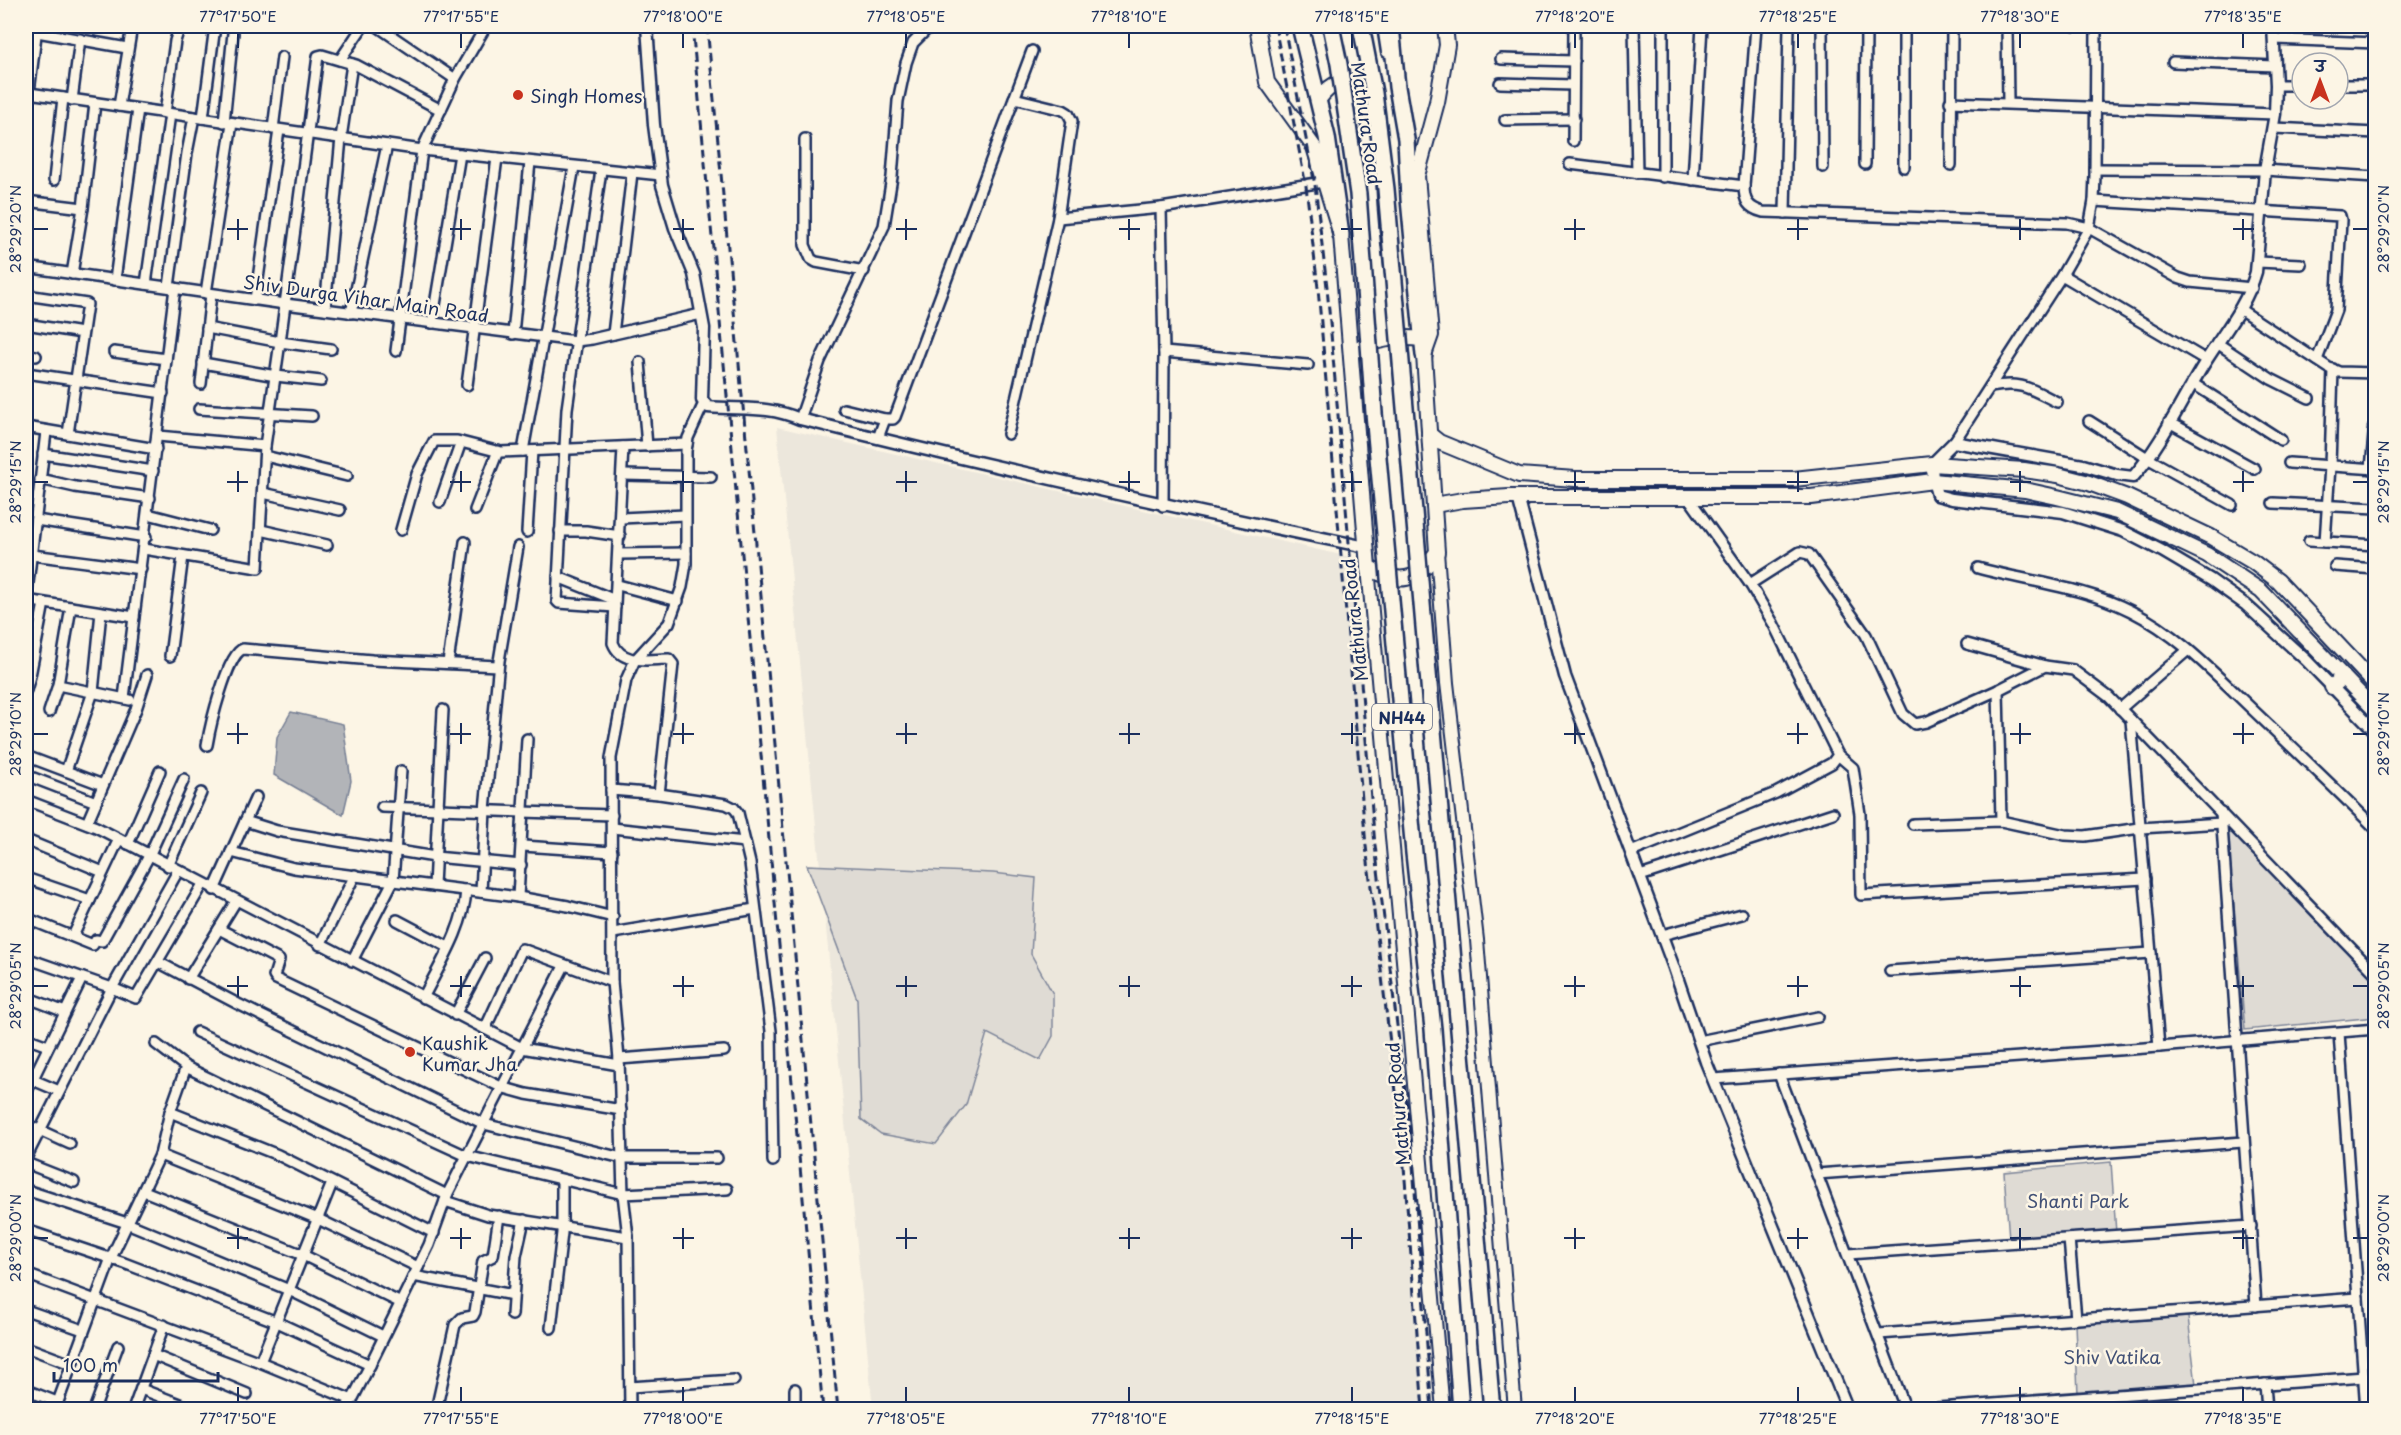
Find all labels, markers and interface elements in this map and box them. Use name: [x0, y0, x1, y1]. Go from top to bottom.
text: 77°17'50"E: [199, 4, 277, 27]
text: 77°17'55"E: [423, 4, 499, 27]
text: 77°18'00"E: [643, 4, 723, 27]
text: 77°18'05"E: [867, 4, 945, 27]
text: 77°18'10"E: [1091, 4, 1167, 27]
text: 77°18'15"E: [1315, 4, 1389, 27]
text: 77°18'20"E: [1535, 4, 1615, 27]
text: 77°18'25"E: [1759, 4, 1837, 27]
text: 77°18'30"E: [1980, 4, 2060, 27]
text: 77°18'35"E: [2204, 4, 2282, 27]
north arrow: [2290, 51, 2350, 111]
text: उ: [2313, 53, 2327, 77]
street label: Mathura Road: [1345, 60, 1389, 186]
place label: Singh Homes: [530, 82, 642, 109]
marker: Singh Homes: [511, 88, 525, 102]
text: 28°29'20"N: [3, 185, 26, 273]
text: 28°29'20"N: [2371, 185, 2394, 273]
street label: Shiv Durga Vihar Main Road: [242, 267, 490, 329]
text: 28°29'15"N: [3, 440, 26, 524]
text: 28°29'15"N: [2371, 440, 2394, 524]
street label: Mathura Road: [1334, 557, 1374, 683]
text: 28°29'10"N: [3, 692, 26, 776]
text: 28°29'10"N: [2371, 692, 2394, 776]
road number: NH44: [1372, 704, 1432, 730]
text: 28°29'05"N: [3, 942, 26, 1030]
text: 28°29'05"N: [2371, 942, 2394, 1030]
place label: Kaushik Kumar Jha: [422, 1029, 518, 1077]
street label: Mathura Road: [1378, 1041, 1416, 1167]
marker: Kaushik Kumar Jha: [403, 1045, 417, 1059]
park label: Shanti Park: [2027, 1187, 2129, 1214]
text: 28°29'00"N: [3, 1194, 26, 1282]
text: 28°29'00"N: [2371, 1194, 2394, 1282]
park label: Shiv Vatika: [2063, 1343, 2161, 1370]
scale bar: [54, 1345, 218, 1383]
text: 100 m: [63, 1351, 118, 1378]
text: 77°17'50"E: [199, 1406, 277, 1429]
text: 77°17'55"E: [423, 1406, 499, 1429]
text: 77°18'00"E: [643, 1406, 723, 1429]
text: 77°18'05"E: [867, 1406, 945, 1429]
text: 77°18'10"E: [1091, 1406, 1167, 1429]
text: 77°18'15"E: [1315, 1406, 1389, 1429]
text: 77°18'20"E: [1535, 1406, 1615, 1429]
text: 77°18'25"E: [1759, 1406, 1837, 1429]
text: 77°18'30"E: [1980, 1406, 2060, 1429]
text: 77°18'35"E: [2204, 1406, 2282, 1429]

